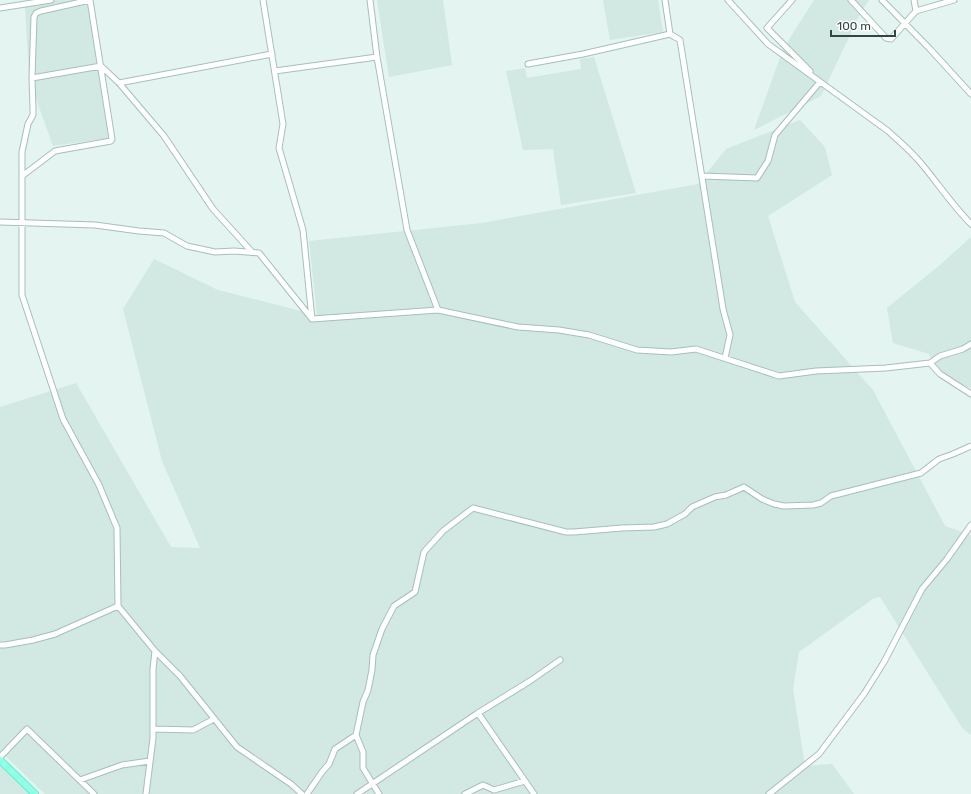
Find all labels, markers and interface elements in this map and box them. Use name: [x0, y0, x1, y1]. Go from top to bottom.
scale bar: [831, 12, 895, 38]
text: 100 m: [837, 19, 871, 33]

